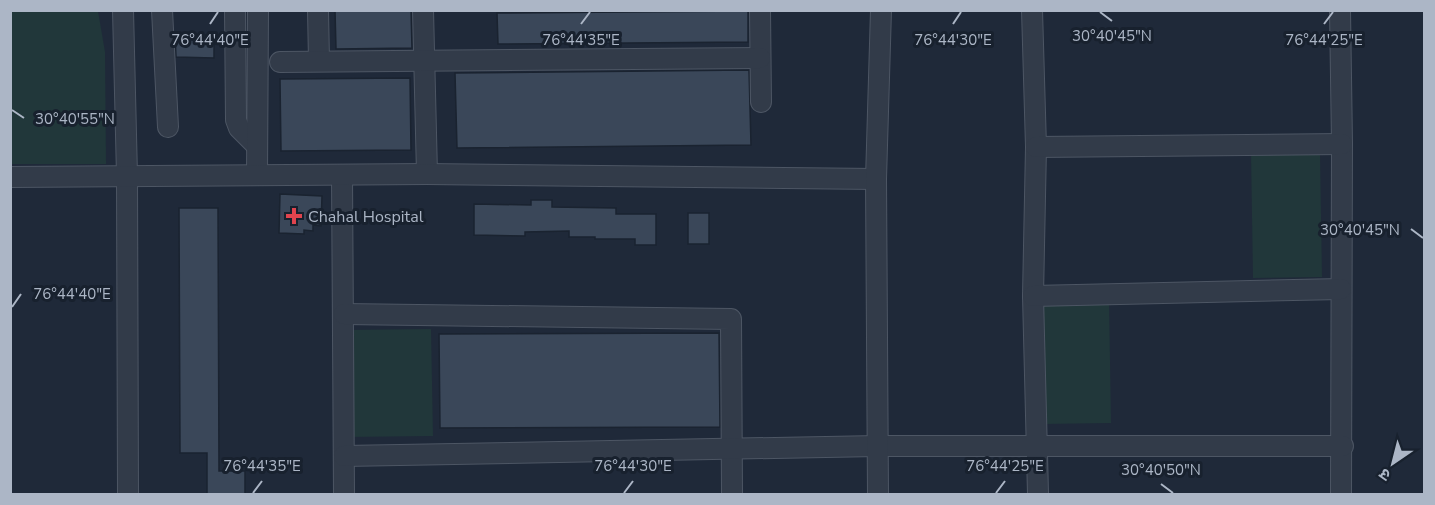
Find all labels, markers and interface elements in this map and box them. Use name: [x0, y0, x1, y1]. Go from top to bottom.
text: 30°40'45"N: [1072, 26, 1152, 46]
text: 76°44'40"E: [171, 30, 249, 50]
text: 76°44'35"E: [542, 30, 620, 50]
text: 76°44'30"E: [914, 30, 992, 50]
text: 76°44'25"E: [1285, 30, 1363, 50]
text: 30°40'55"N: [35, 109, 115, 129]
place label: Chahal Hospital: [308, 206, 424, 228]
marker: Chahal Hospital: [285, 207, 303, 225]
text: 30°40'45"N: [1320, 220, 1400, 240]
text: 76°44'40"E: [33, 284, 111, 304]
north arrow: [1363, 433, 1423, 493]
text: 76°44'35"E: [223, 456, 301, 476]
text: 76°44'30"E: [594, 456, 672, 476]
text: 76°44'25"E: [966, 456, 1044, 476]
text: 30°40'50"N: [1121, 460, 1201, 480]
text: उ: [1374, 462, 1395, 486]

